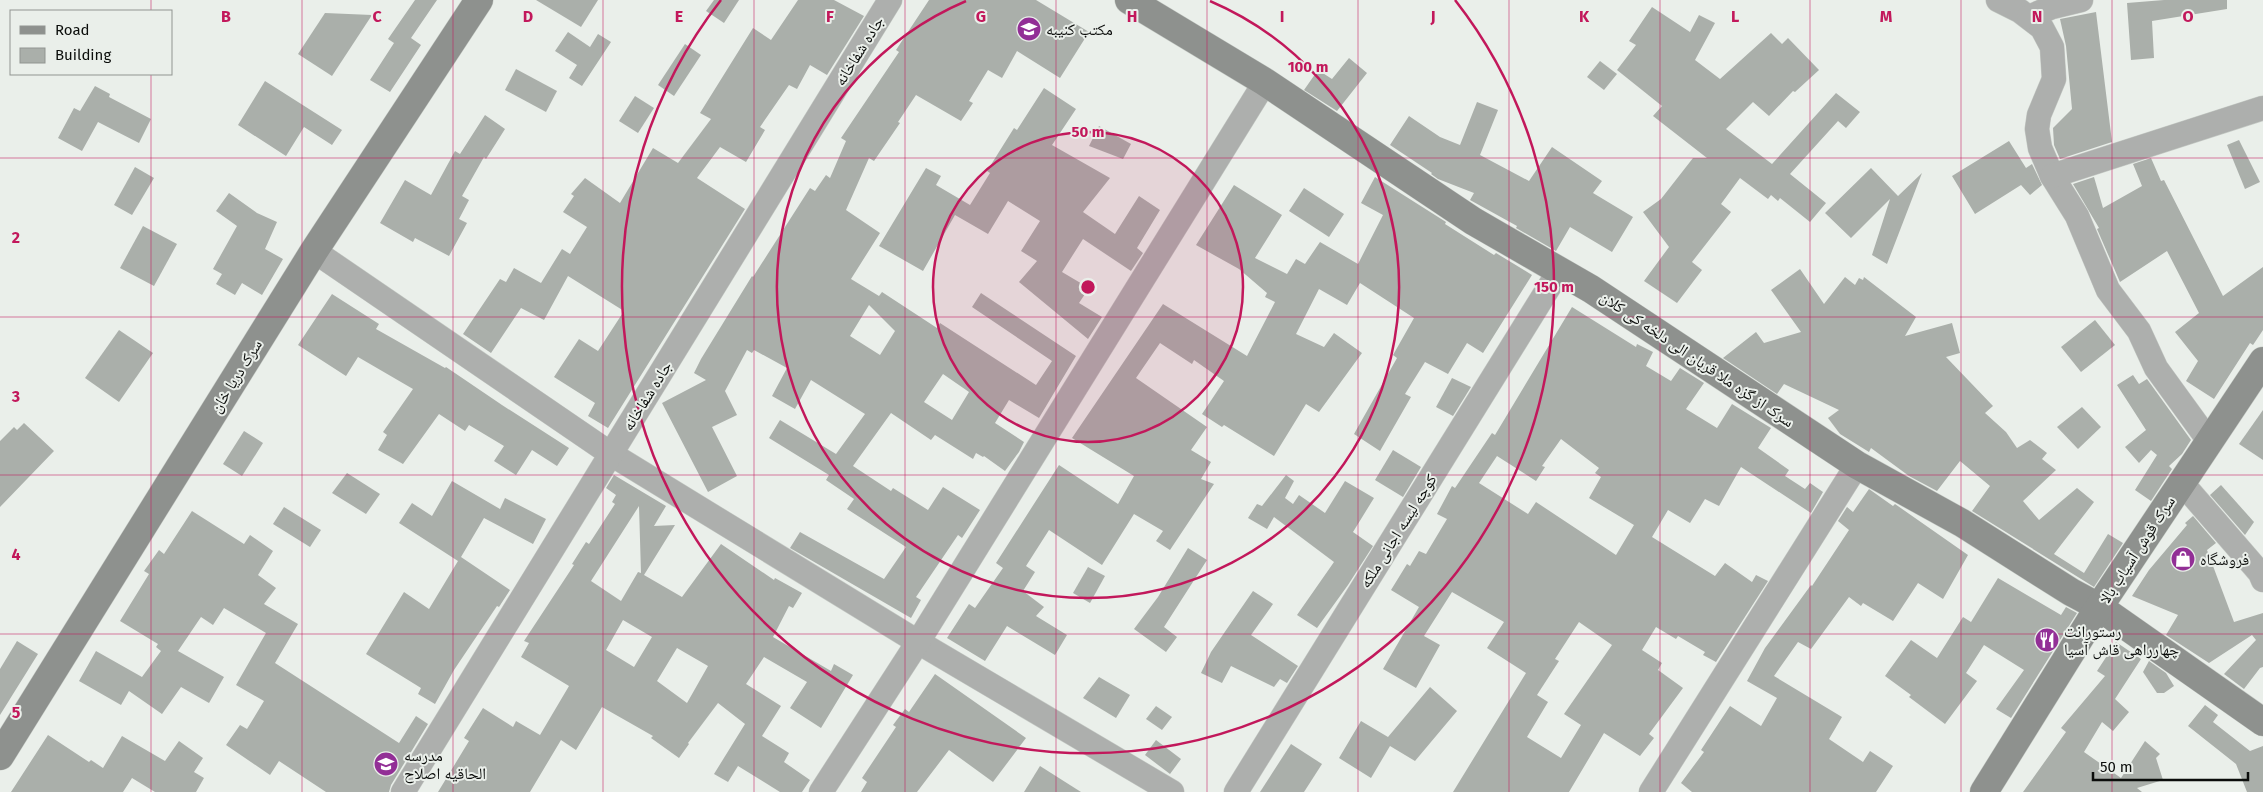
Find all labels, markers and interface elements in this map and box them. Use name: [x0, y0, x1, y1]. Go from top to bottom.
text: B: [221, 7, 231, 26]
text: C: [372, 7, 382, 26]
text: D: [523, 7, 533, 26]
text: E: [675, 7, 683, 26]
text: F: [826, 7, 834, 26]
text: G: [976, 7, 986, 26]
text: H: [1127, 7, 1137, 26]
text: I: [1280, 7, 1284, 26]
text: J: [1429, 7, 1436, 26]
text: K: [1579, 7, 1590, 26]
text: L: [1731, 7, 1739, 26]
text: M: [1880, 7, 1893, 26]
text: N: [2032, 7, 2042, 26]
text: O: [2182, 7, 2194, 26]
legend: [10, 10, 172, 75]
street label: جاده شفاخانه: [830, 13, 888, 89]
school or university icon: مکتب کنیبه: [1016, 16, 1042, 42]
place label: مکتب کنیبه: [1046, 20, 1113, 39]
text: Road: [55, 21, 90, 39]
text: Building: [55, 46, 111, 64]
text: 100 m: [1288, 58, 1328, 76]
text: 50 m: [1071, 123, 1105, 141]
text: 2: [12, 228, 20, 247]
centre of rings: [1079, 278, 1097, 296]
text: 150 m: [1534, 278, 1574, 296]
street label: سرک از گزه ملا قربان الی دلخه کی کلان: [1596, 287, 1798, 432]
street label: سرک دریا خان: [206, 336, 267, 417]
street label: جاده شفاخانه: [618, 358, 676, 434]
text: 3: [11, 387, 20, 406]
street label: کوچه لیسه اجانی ملکه: [1355, 470, 1442, 592]
street label: سرک قوش آسیاب بالا: [2095, 492, 2180, 608]
text: 4: [11, 545, 21, 564]
shop icon: فروشگاه: [2170, 546, 2196, 572]
place label: فروشگاه: [2200, 550, 2249, 569]
place label: رستورانت چهارراهی قاش آسیا: [2064, 622, 2179, 660]
restaurant icon: رستورانت چهارراهی قاش آسیا: [2034, 627, 2060, 653]
text: 5: [12, 703, 21, 722]
place label: مدرسه الحاقیه اصلاح: [404, 746, 486, 784]
scale bar: [2093, 750, 2248, 782]
school or university icon: مدرسه الحاقیه اصلاح: [373, 751, 399, 777]
text: 50 m: [2100, 758, 2133, 776]

